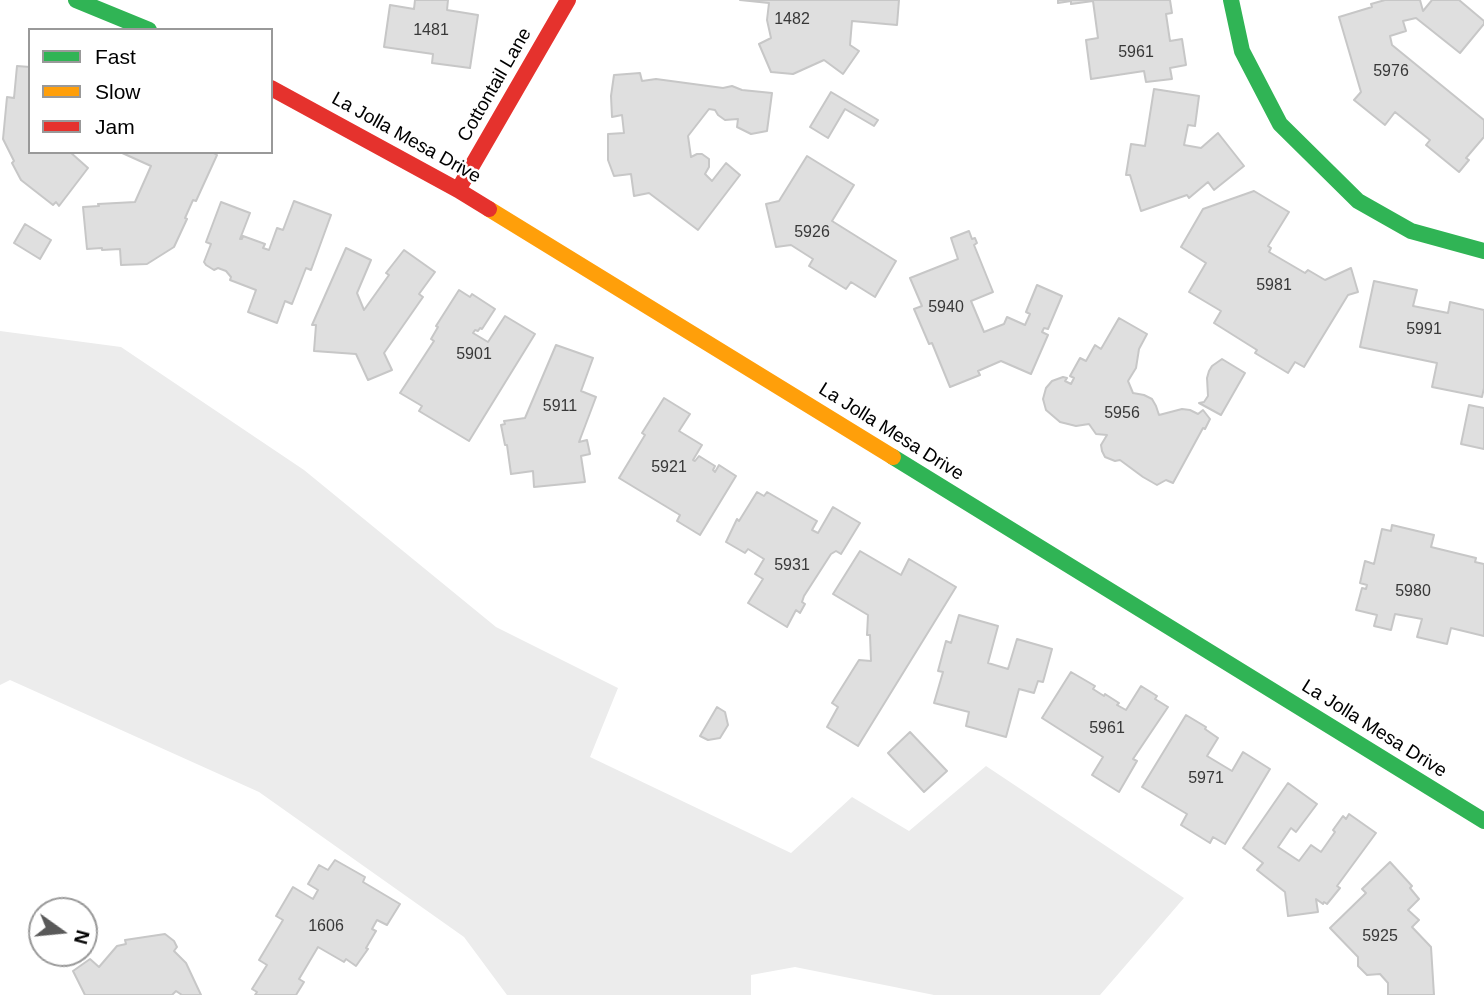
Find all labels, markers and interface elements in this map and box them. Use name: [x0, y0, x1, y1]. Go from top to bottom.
house number: 1482: [774, 10, 810, 30]
house number: 1481: [413, 21, 449, 41]
street label: Cottontail Lane: [453, 24, 537, 146]
legend: [28, 28, 273, 154]
house number: 5961: [1118, 43, 1154, 63]
text: Fast: [95, 45, 136, 68]
house number: 5976: [1373, 62, 1409, 82]
text: Slow: [95, 80, 141, 103]
street label: La Jolla Mesa Drive: [328, 88, 484, 188]
text: Jam: [95, 115, 135, 138]
house number: 5926: [794, 223, 830, 243]
house number: 5981: [1256, 276, 1292, 296]
house number: 5940: [928, 298, 964, 318]
house number: 5991: [1406, 320, 1442, 340]
house number: 5901: [456, 345, 492, 365]
street label: La Jolla Mesa Drive: [814, 378, 968, 486]
house number: 5911: [543, 397, 577, 417]
house number: 5956: [1104, 404, 1140, 424]
house number: 5921: [651, 458, 687, 478]
house number: 5931: [774, 556, 810, 576]
house number: 5980: [1395, 582, 1431, 602]
street label: La Jolla Mesa Drive: [1297, 675, 1451, 783]
house number: 5961: [1089, 719, 1125, 739]
house number: 5971: [1188, 769, 1224, 789]
north arrow: [28, 897, 98, 967]
house number: 1606: [308, 917, 344, 937]
house number: 5925: [1362, 927, 1398, 947]
text: N: [70, 928, 94, 946]

